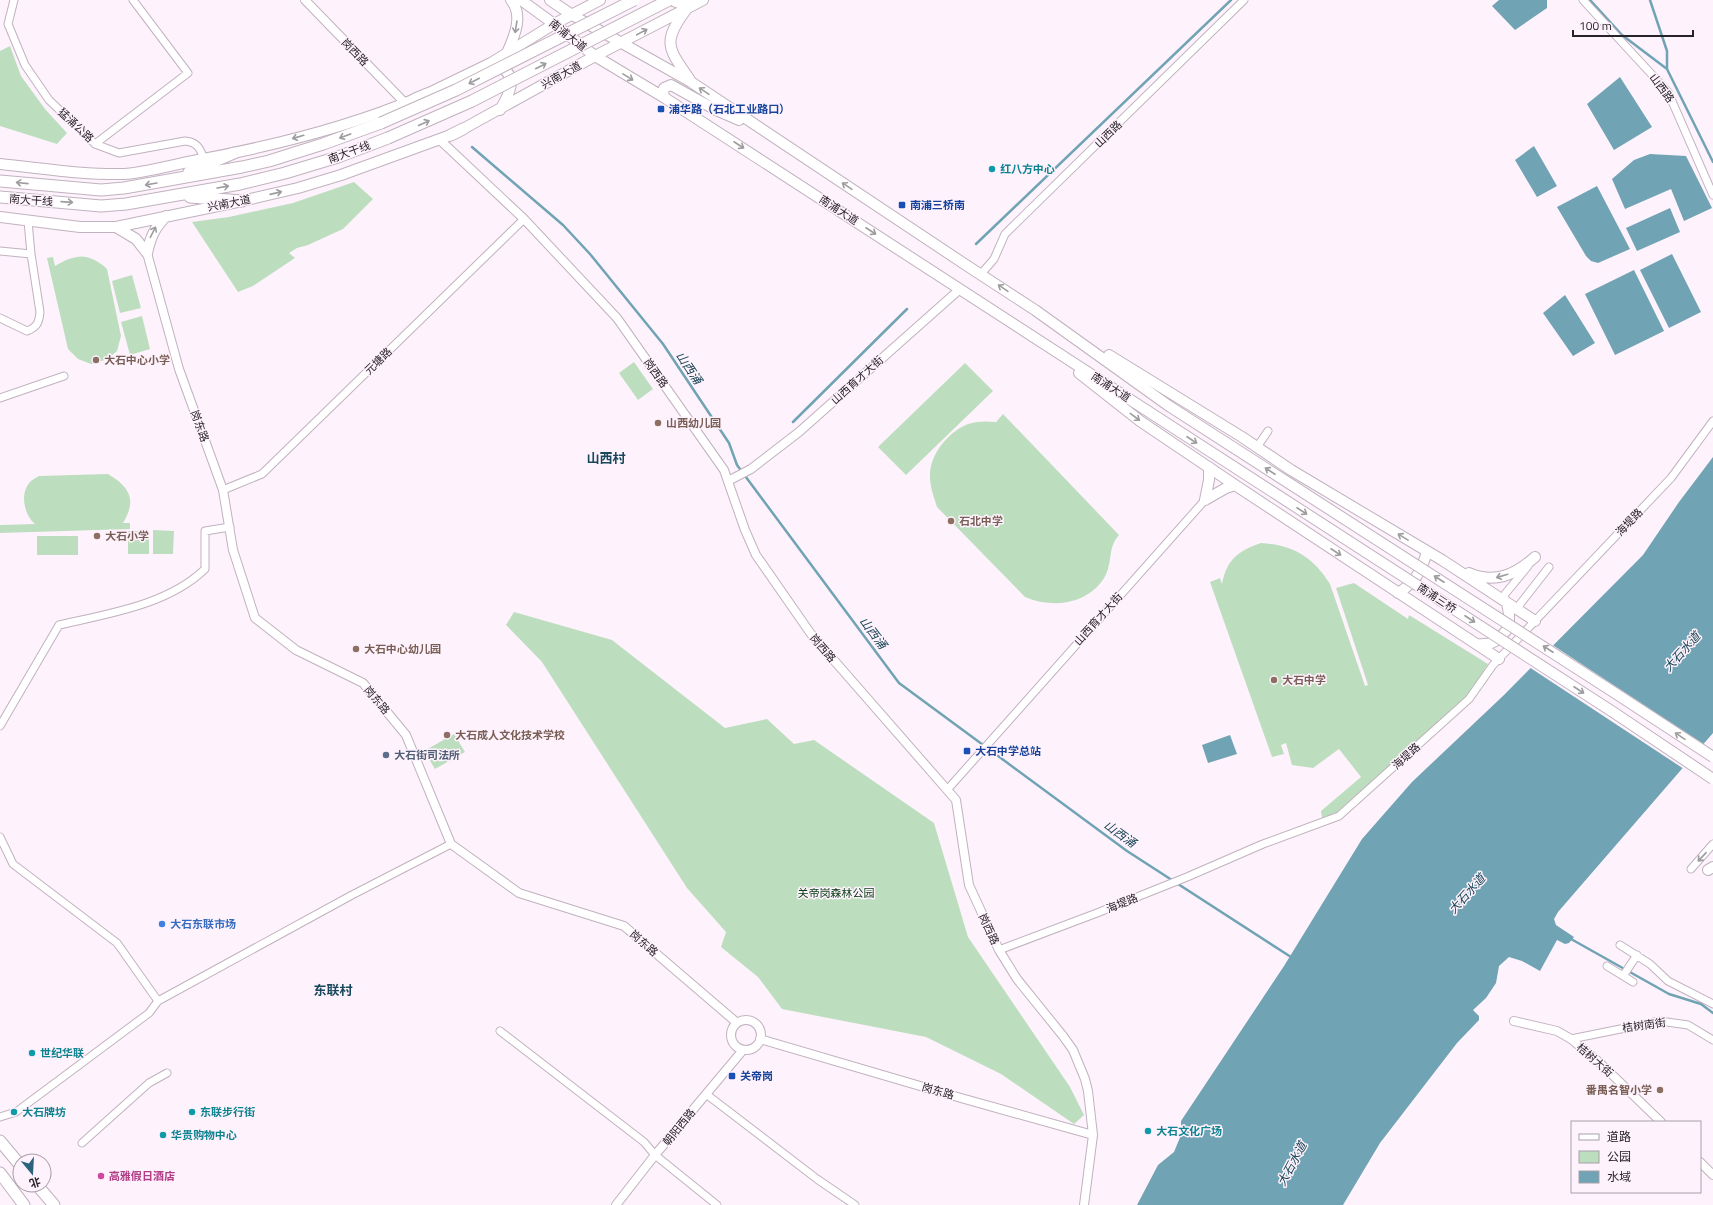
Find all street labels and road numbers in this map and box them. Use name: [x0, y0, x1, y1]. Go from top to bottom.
street label: 南浦大道: [546, 15, 590, 55]
street label: 岗西路: [338, 35, 372, 69]
street label: 兴南大道: [538, 57, 584, 93]
street label: 山西路: [1646, 70, 1678, 106]
street label: 猛涌公路: [54, 104, 98, 146]
street label: 山西路: [1091, 117, 1125, 151]
street label: 南大干线: [326, 137, 372, 167]
street label: 南大干线: [8, 190, 54, 210]
street label: 兴南大道: [206, 191, 252, 215]
street label: 南浦大道: [816, 191, 862, 229]
street label: 元塘路: [361, 344, 395, 378]
street label: 山西育才大街: [827, 352, 887, 408]
street label: 岗西路: [640, 355, 672, 391]
street label: 南浦大道: [1088, 368, 1134, 406]
street label: 岗东路: [187, 408, 213, 444]
street label: 海堤路: [1612, 505, 1646, 539]
street label: 南浦三桥: [1414, 579, 1460, 617]
street label: 山西育才大街: [1070, 589, 1126, 649]
street label: 岗西路: [806, 630, 840, 666]
street label: 岗东路: [360, 682, 394, 718]
street label: 海堤路: [1388, 739, 1424, 773]
street label: 海堤路: [1104, 889, 1140, 917]
street label: 岗西路: [975, 911, 1003, 947]
street label: 岗东路: [626, 926, 662, 960]
street label: 桔树南街: [1621, 1014, 1667, 1036]
street label: 桔树大街: [1573, 1040, 1617, 1080]
street label: 岗东路: [920, 1079, 956, 1103]
street label: 朝阳西路: [659, 1105, 699, 1149]

